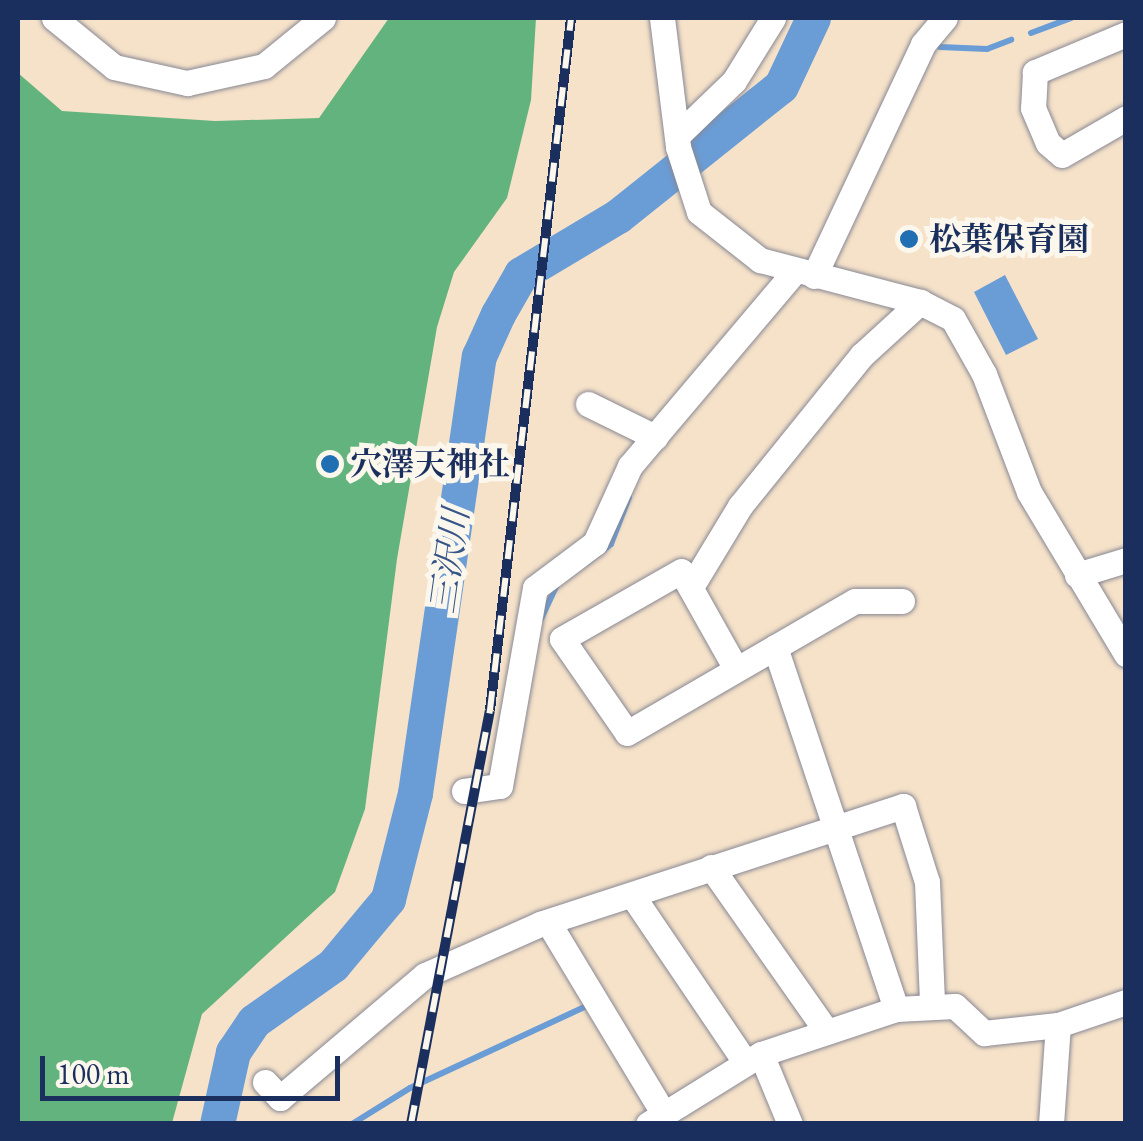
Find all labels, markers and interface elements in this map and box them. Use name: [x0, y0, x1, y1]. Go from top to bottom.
place label: 松葉保育園: [929, 220, 1089, 258]
marker: 松葉保育園: [898, 228, 920, 250]
place label: 穴澤天神社: [350, 445, 510, 483]
marker: 穴澤天神社: [319, 453, 341, 475]
water label: 三沢川: [421, 506, 477, 616]
scale bar: [45, 1036, 345, 1098]
text: 100 m: [57, 1054, 130, 1093]

